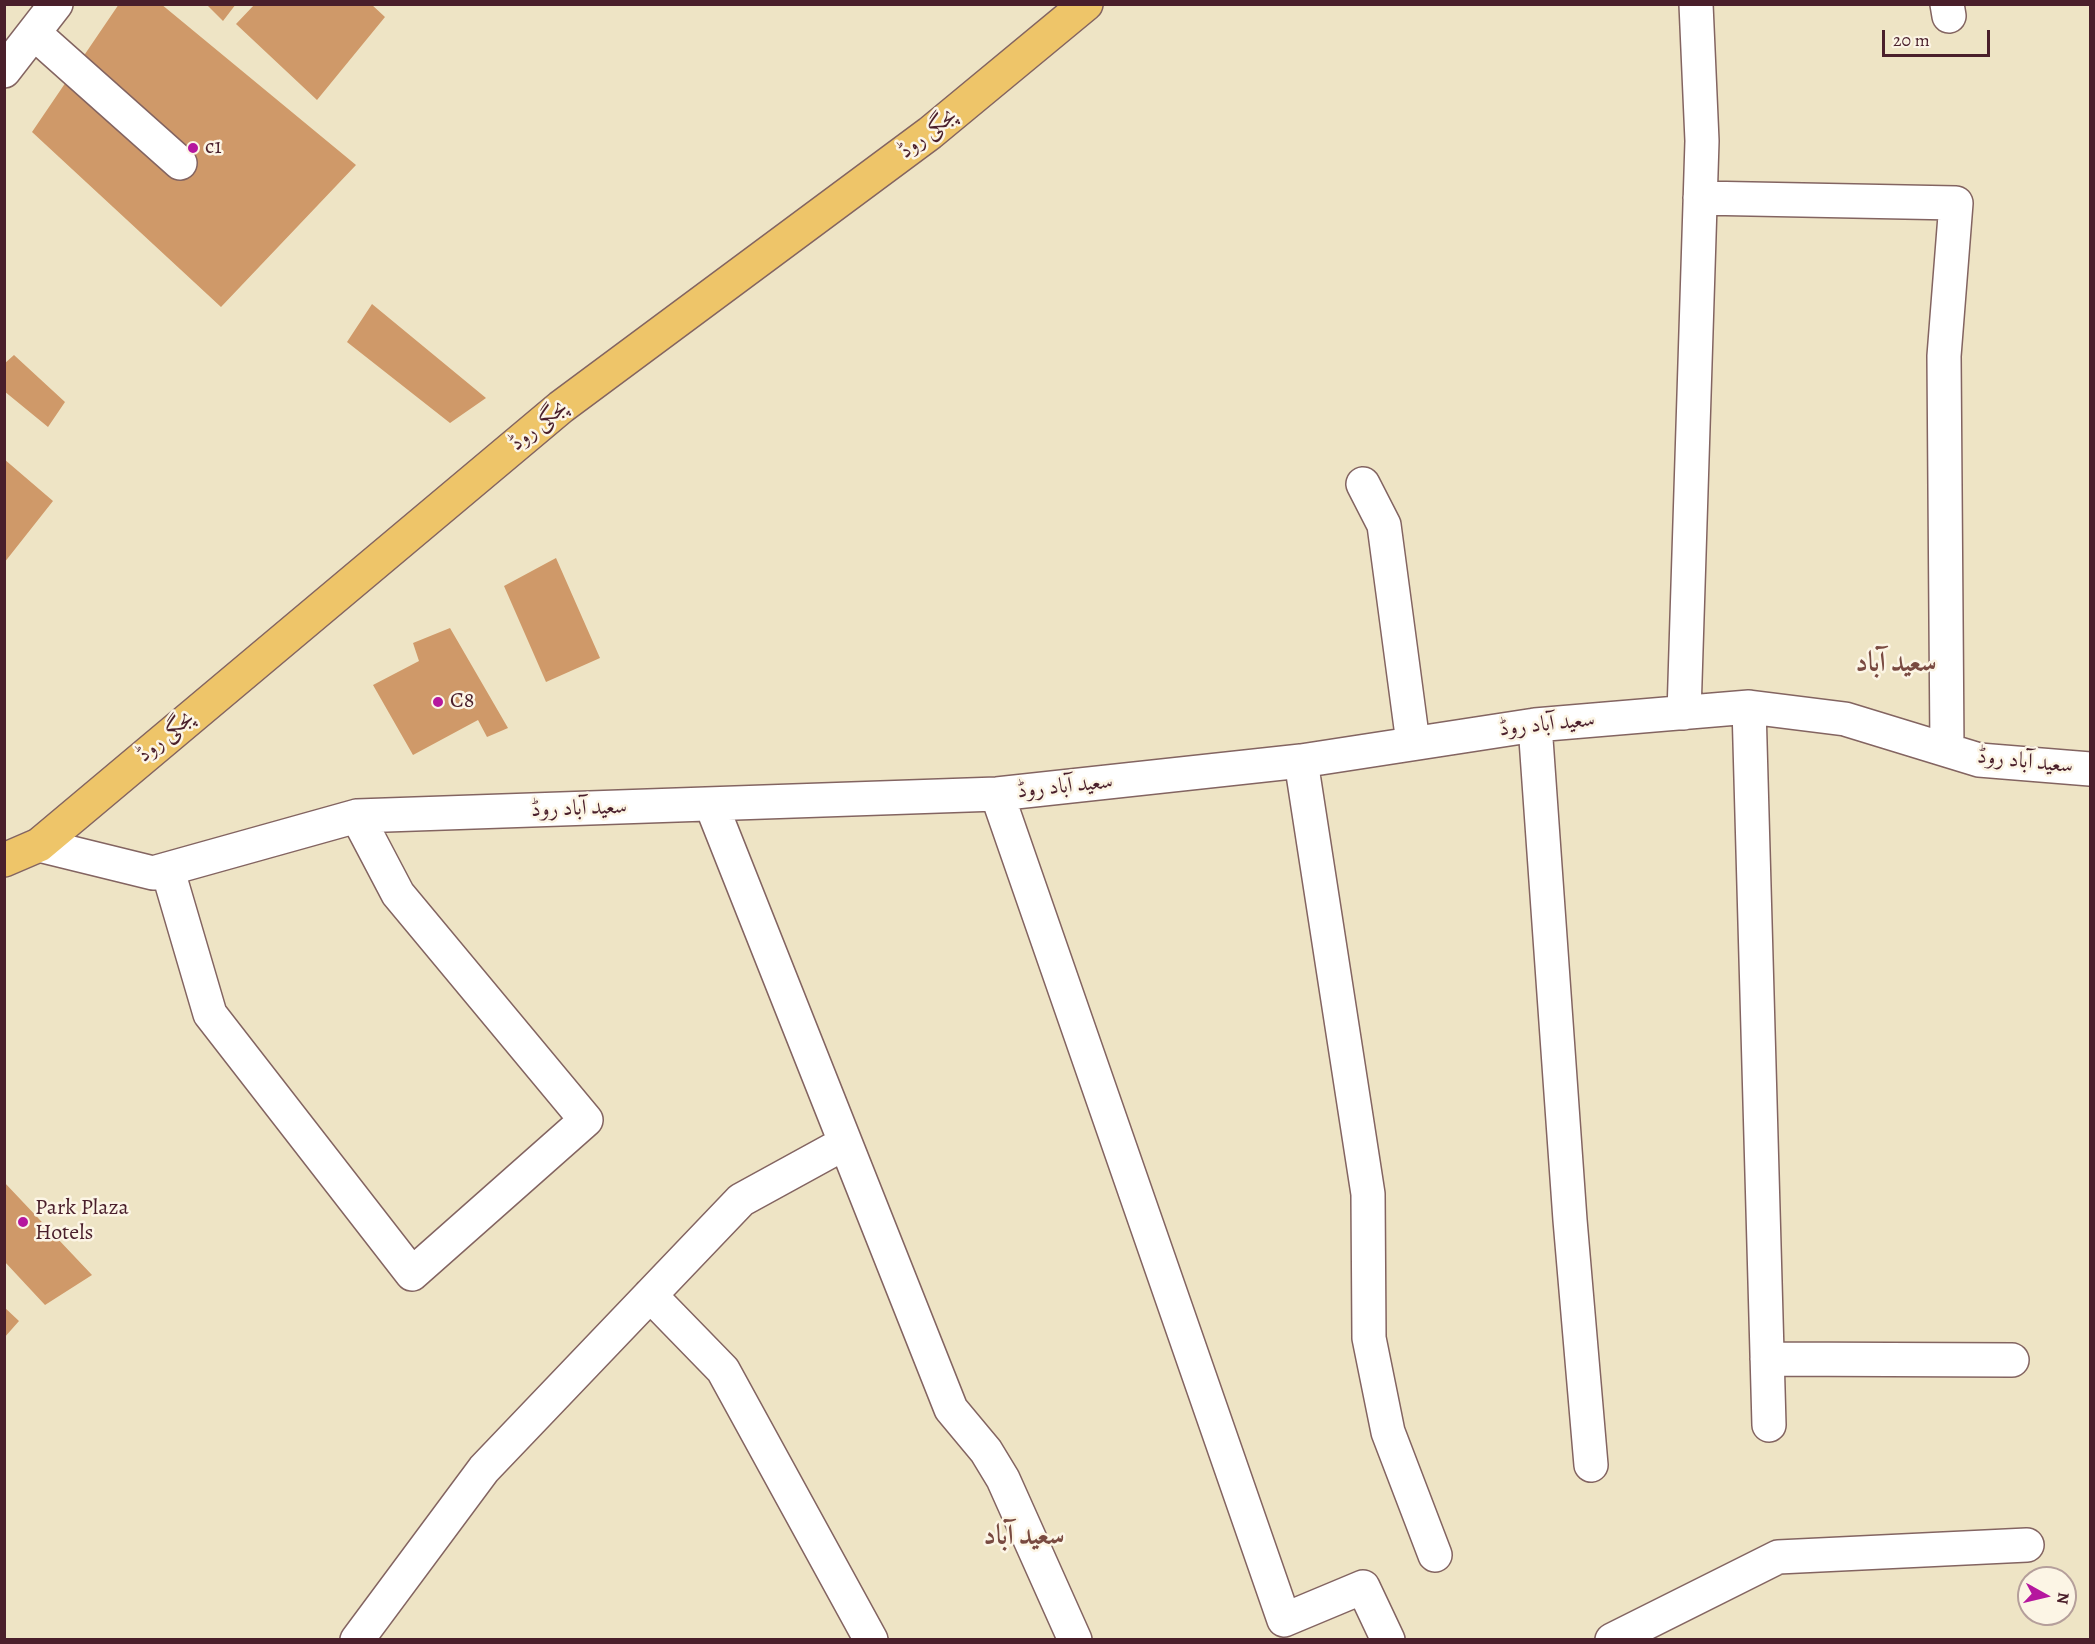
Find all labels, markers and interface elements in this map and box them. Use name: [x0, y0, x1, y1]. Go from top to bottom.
scale bar: [1885, 18, 1993, 56]
text: 20 m: [1893, 28, 1930, 52]
street label: پجگی روڈ: [893, 103, 963, 165]
place label: c1: [205, 135, 222, 161]
marker: c1: [186, 141, 200, 155]
street label: پجگی روڈ: [505, 395, 573, 457]
district label: سعید آباد: [1855, 647, 1937, 681]
place label: C8: [450, 689, 474, 715]
marker: C8: [431, 695, 445, 709]
street label: پجگی روڈ: [132, 705, 200, 769]
street label: سعید آباد روڈ: [1498, 707, 1596, 743]
street label: سعید آباد روڈ: [1976, 744, 2074, 780]
street label: سعید آباد روڈ: [1016, 769, 1114, 805]
street label: سعید آباد روڈ: [530, 794, 628, 824]
place label: Park Plaza Hotels: [35, 1196, 129, 1248]
marker: Park Plaza Hotels: [16, 1215, 30, 1229]
district label: سعید آباد: [983, 1520, 1065, 1554]
north arrow: [2017, 1566, 2077, 1626]
text: N: [2051, 1591, 2075, 1606]

